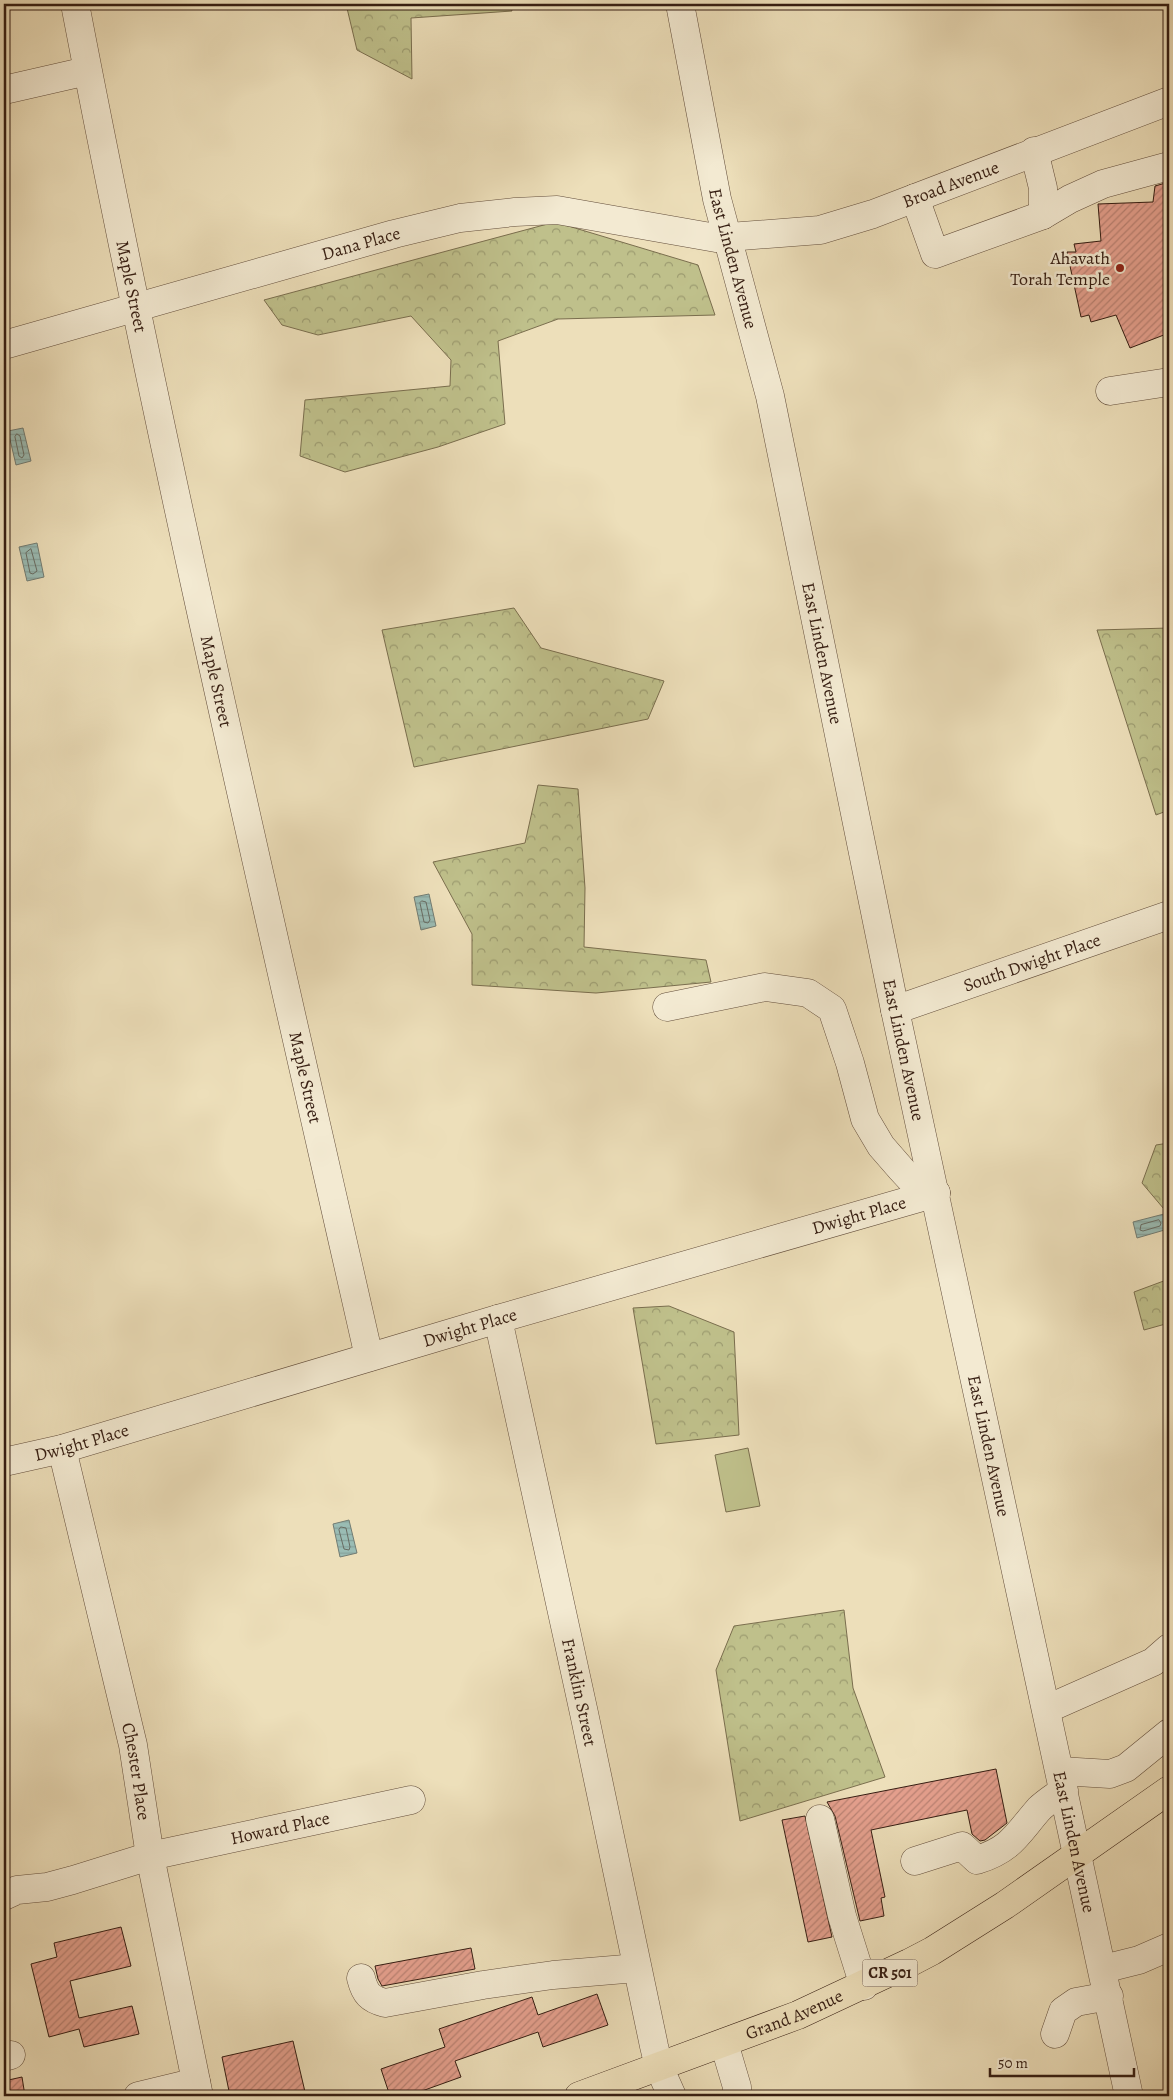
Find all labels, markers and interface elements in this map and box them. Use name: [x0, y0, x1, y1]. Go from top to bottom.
street label: Broad Avenue: [899, 155, 1002, 214]
street label: East Linden Avenue: [703, 186, 763, 331]
street label: Dana Place: [319, 221, 403, 266]
street label: Maple Street: [110, 238, 153, 335]
place label: Ahavath Torah Temple: [1010, 246, 1110, 291]
marker: Ahavath Torah Temple: [1114, 262, 1126, 274]
street label: East Linden Avenue: [796, 580, 849, 726]
street label: Maple Street: [195, 633, 238, 730]
street label: South Dwight Place: [960, 928, 1104, 997]
street label: East Linden Avenue: [877, 977, 931, 1123]
street label: Maple Street: [283, 1029, 328, 1126]
street label: Dwight Place: [809, 1190, 909, 1240]
street label: Dwight Place: [420, 1302, 520, 1353]
street label: East Linden Avenue: [962, 1373, 1016, 1519]
street label: Dwight Place: [32, 1418, 132, 1467]
street label: Franklin Street: [556, 1636, 603, 1749]
street label: Chester Place: [116, 1720, 156, 1822]
street label: East Linden Avenue: [1047, 1769, 1101, 1915]
street label: Howard Place: [228, 1806, 332, 1850]
road number: CR 501: [862, 1960, 918, 1986]
street label: Grand Avenue: [742, 1984, 847, 2045]
scale bar: [990, 2045, 1134, 2077]
text: 50 m: [998, 2053, 1028, 2073]

